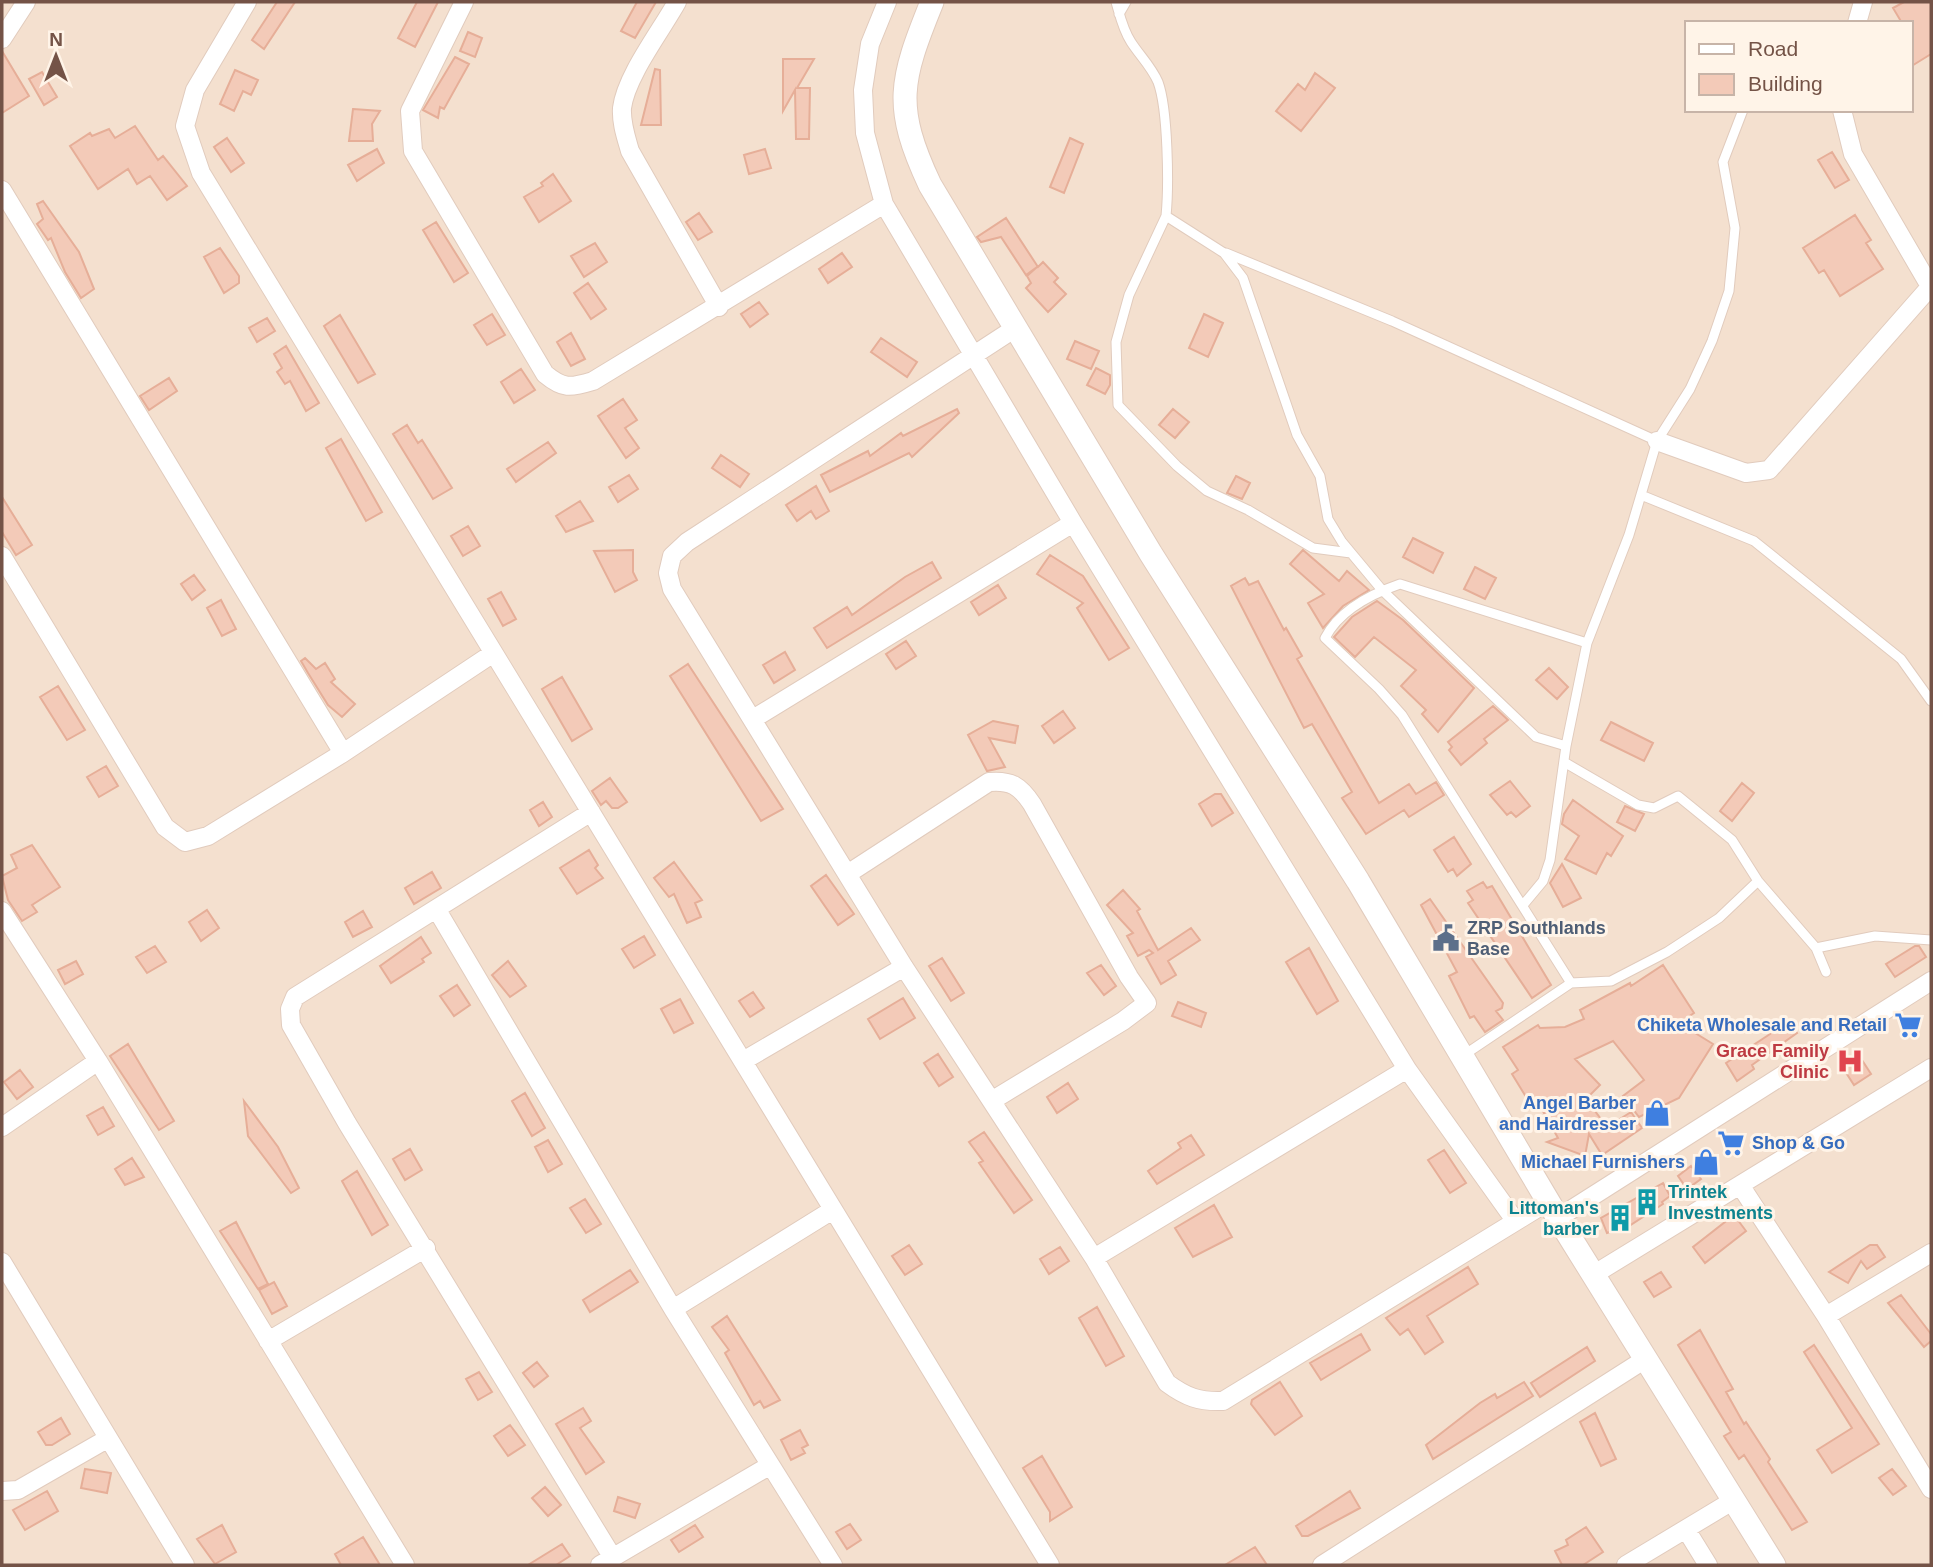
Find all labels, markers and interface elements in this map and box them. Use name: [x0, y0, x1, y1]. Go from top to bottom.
north arrow: [21, 21, 91, 91]
legend: [1685, 21, 1912, 112]
text: N: [49, 29, 63, 50]
text: Road: [1748, 37, 1798, 60]
text: Building: [1748, 72, 1823, 95]
place label: ZRP Southlands Base: [1467, 918, 1606, 959]
public building icon: ZRP Southlands Base: [1431, 923, 1461, 953]
supermarket icon: Chiketa Wholesale and Retail: [1893, 1010, 1923, 1040]
place label: Chiketa Wholesale and Retail: [1637, 1015, 1887, 1035]
place label: Grace Family Clinic: [1716, 1041, 1829, 1082]
hospital icon: Grace Family Clinic: [1835, 1046, 1865, 1076]
place label: Angel Barber and Hairdresser: [1499, 1093, 1636, 1134]
shop icon: Angel Barber and Hairdresser: [1642, 1098, 1672, 1128]
supermarket icon: Shop & Go: [1716, 1128, 1746, 1158]
place label: Shop & Go: [1752, 1133, 1845, 1153]
shop icon: Michael Furnishers: [1691, 1147, 1721, 1177]
place label: Michael Furnishers: [1521, 1152, 1685, 1172]
place label: Trintek Investments: [1668, 1182, 1773, 1223]
building icon: Trintek Investments: [1632, 1187, 1662, 1217]
place label: Littoman's barber: [1509, 1198, 1599, 1239]
building icon: Littoman's barber: [1605, 1203, 1635, 1233]

